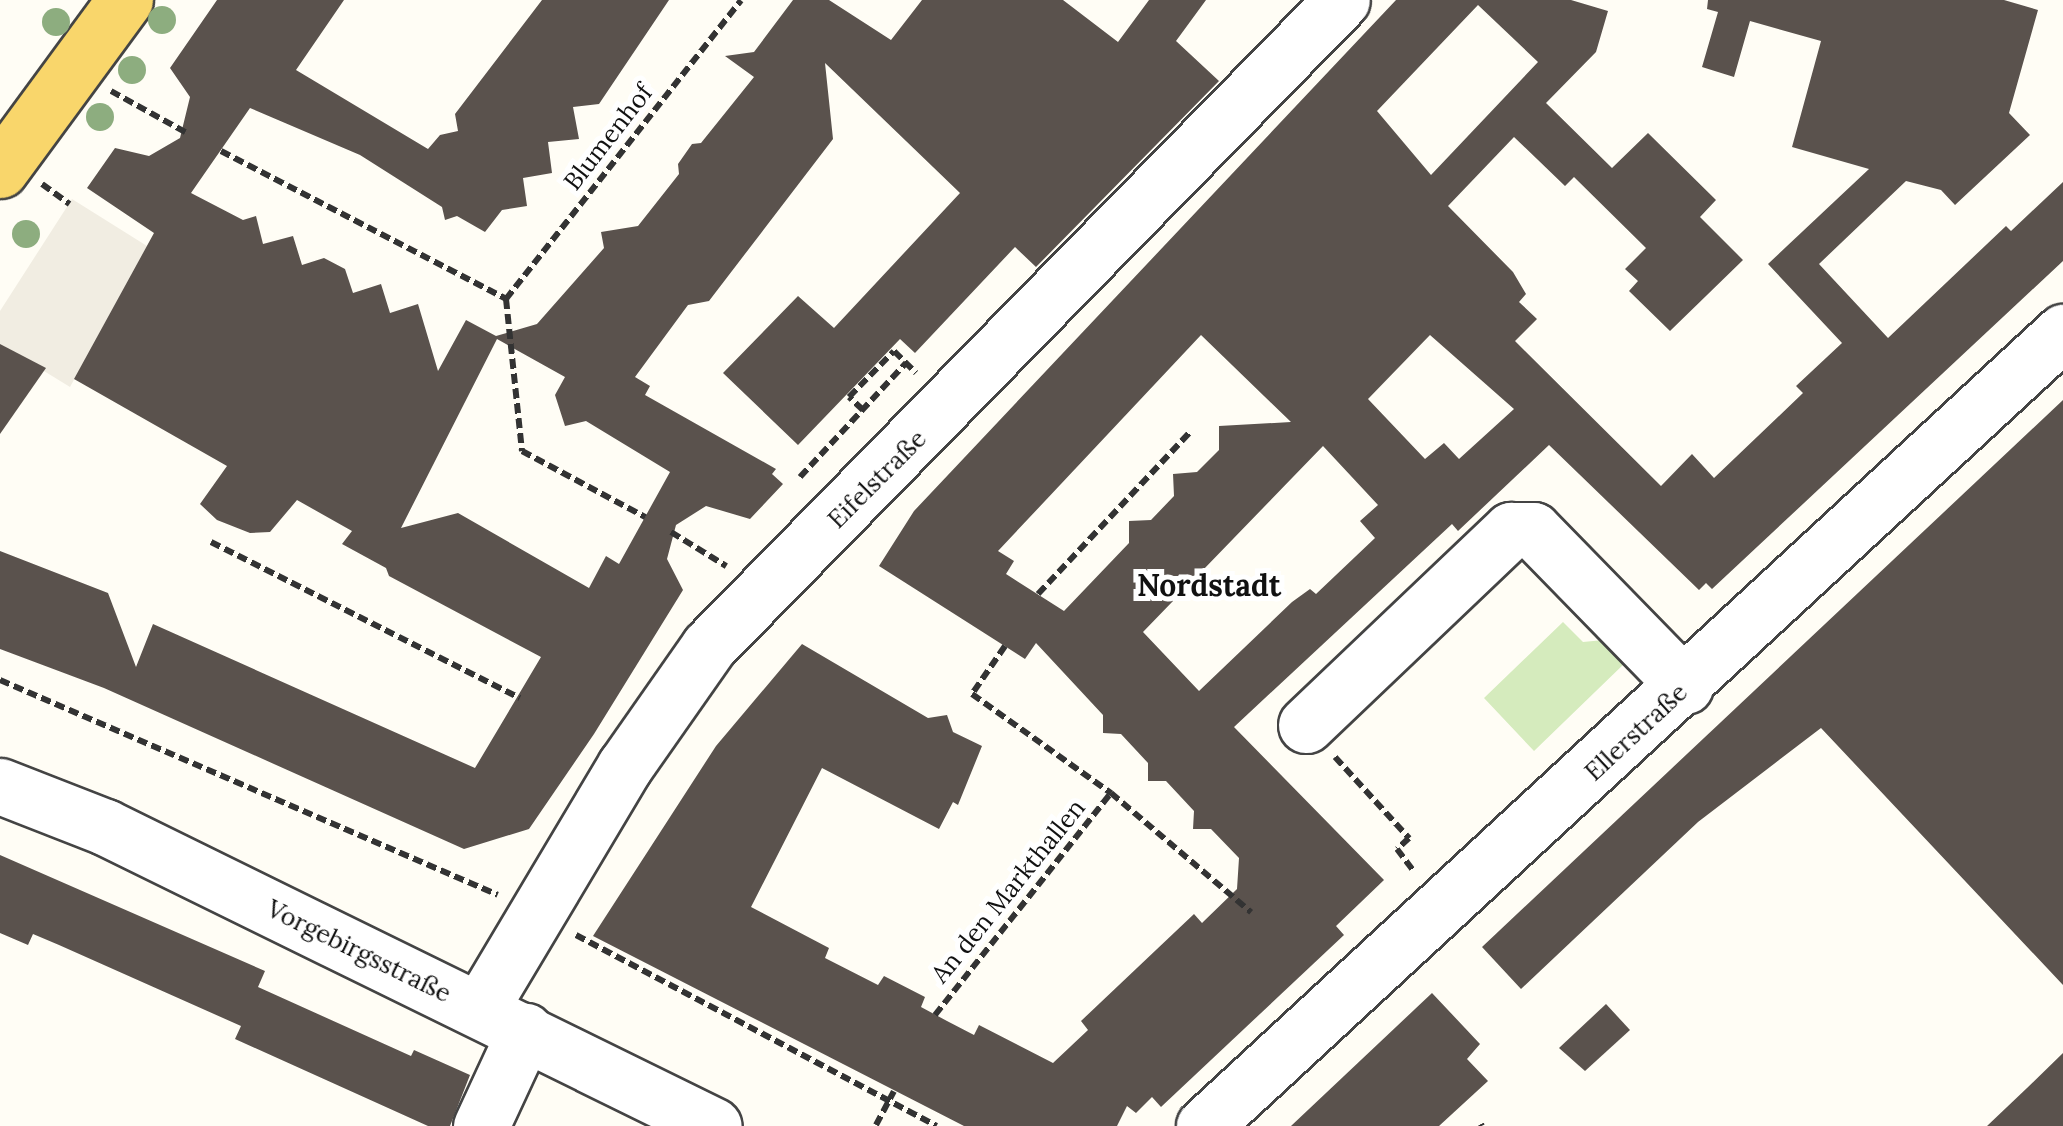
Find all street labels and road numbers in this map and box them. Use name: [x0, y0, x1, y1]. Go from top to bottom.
street label: Blumenhof: [557, 78, 659, 196]
street label: Eifelstraße: [822, 424, 932, 534]
street label: Ellerstraße: [1579, 677, 1693, 787]
street label: An den Markthallen: [925, 793, 1091, 989]
street label: Vorgebirgsstraße: [262, 893, 456, 1009]

